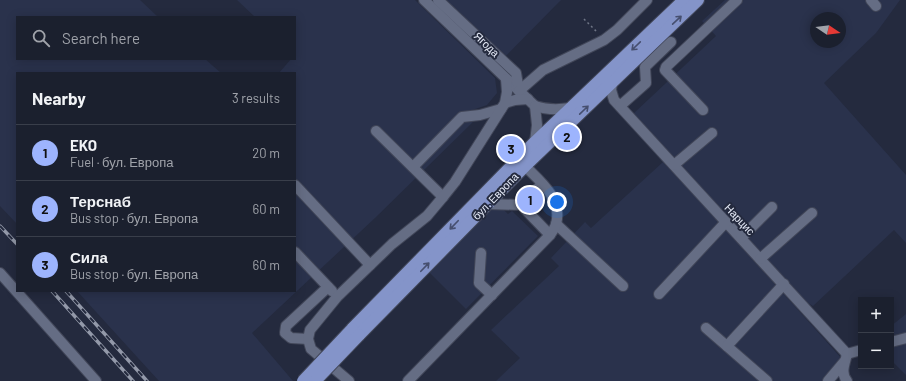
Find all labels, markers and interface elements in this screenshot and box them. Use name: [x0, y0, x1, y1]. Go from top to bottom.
north arrow: [810, 12, 846, 48]
one-way arrow: [672, 15, 682, 25]
search box: [16, 16, 296, 60]
icon: search: [30, 27, 52, 49]
text: Search here: [62, 29, 140, 47]
street label: Ягода: [472, 29, 503, 60]
one-way arrow: [631, 41, 641, 51]
text: Nearby: [32, 88, 86, 108]
text: 3 results: [232, 90, 280, 106]
one-way arrow: [578, 106, 588, 115]
pin: 2: [554, 122, 580, 152]
pin: 3: [498, 134, 524, 164]
text: EKO: [70, 136, 97, 154]
text: 1: [43, 145, 47, 161]
text: 20 m: [252, 145, 280, 161]
text: Fuel · бул. Европа: [70, 154, 174, 170]
street label: бул. Европа: [469, 169, 521, 222]
pin: 1: [517, 185, 543, 215]
text: Терснаб: [70, 192, 131, 210]
your location: [547, 192, 567, 212]
text: 2: [41, 201, 49, 217]
text: 60 m: [253, 201, 280, 217]
street label: Нарцис: [722, 201, 758, 238]
text: Bus stop · бул. Европа: [70, 210, 198, 226]
one-way arrow: [449, 220, 459, 230]
text: Сила: [70, 248, 108, 266]
text: 3: [41, 257, 49, 273]
text: 60 m: [253, 257, 280, 273]
one-way arrow: [420, 262, 430, 272]
text: Bus stop · бул. Европа: [70, 266, 198, 282]
map controls: [858, 297, 894, 369]
button: +: [858, 297, 894, 333]
button: −: [858, 333, 894, 369]

